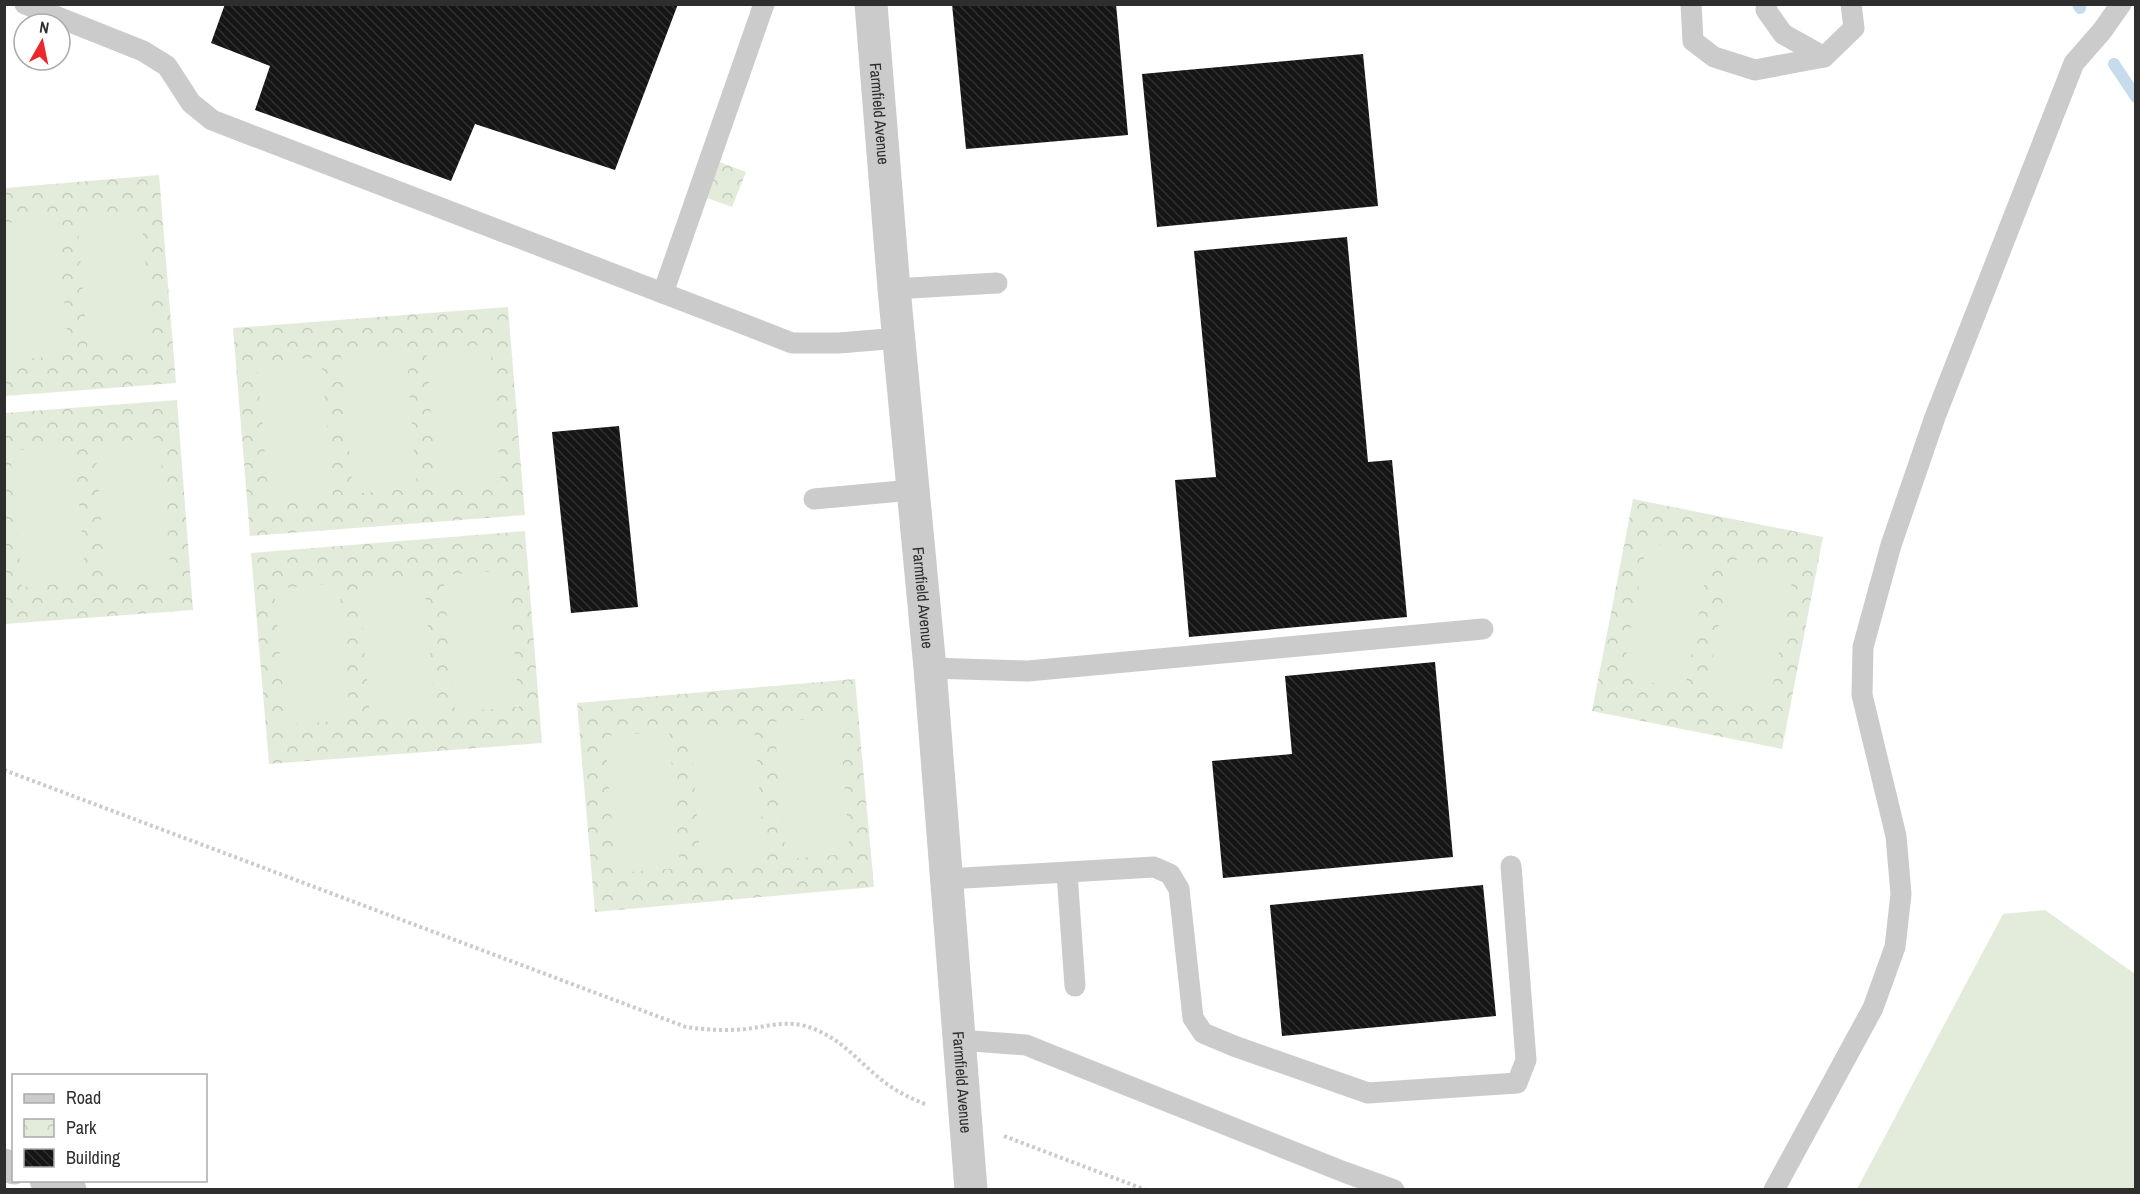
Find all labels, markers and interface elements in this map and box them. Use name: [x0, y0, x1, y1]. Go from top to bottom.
north arrow: [12, 12, 72, 72]
text: N: [38, 16, 51, 39]
street label: Farmfield Avenue: [865, 62, 895, 165]
street label: Farmfield Avenue: [908, 546, 939, 650]
street label: Farmfield Avenue: [948, 1030, 977, 1134]
legend: [12, 1074, 207, 1182]
text: Road: [66, 1085, 101, 1110]
text: Park: [66, 1115, 97, 1140]
text: Building: [66, 1145, 121, 1170]

